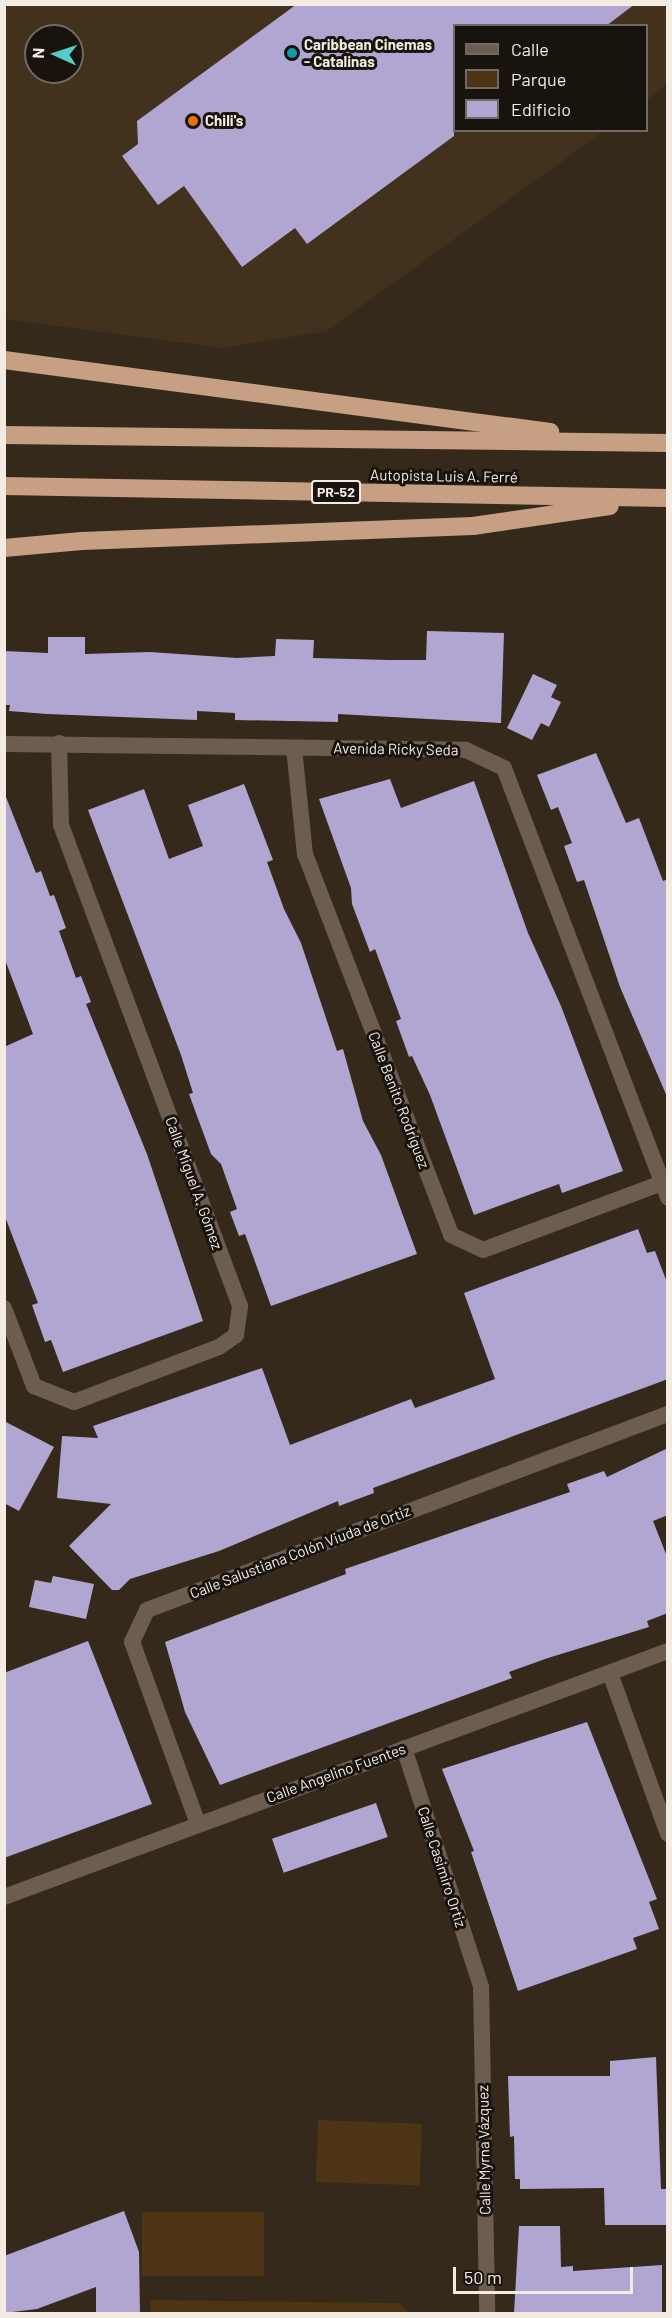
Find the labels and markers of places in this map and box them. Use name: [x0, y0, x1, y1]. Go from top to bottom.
place label: Caribbean Cinemas - Catalinas: [304, 35, 432, 70]
marker: Caribbean Cinemas - Catalinas: [285, 46, 299, 60]
place label: Chili's: [205, 112, 243, 130]
marker: Chili's: [186, 114, 200, 128]

